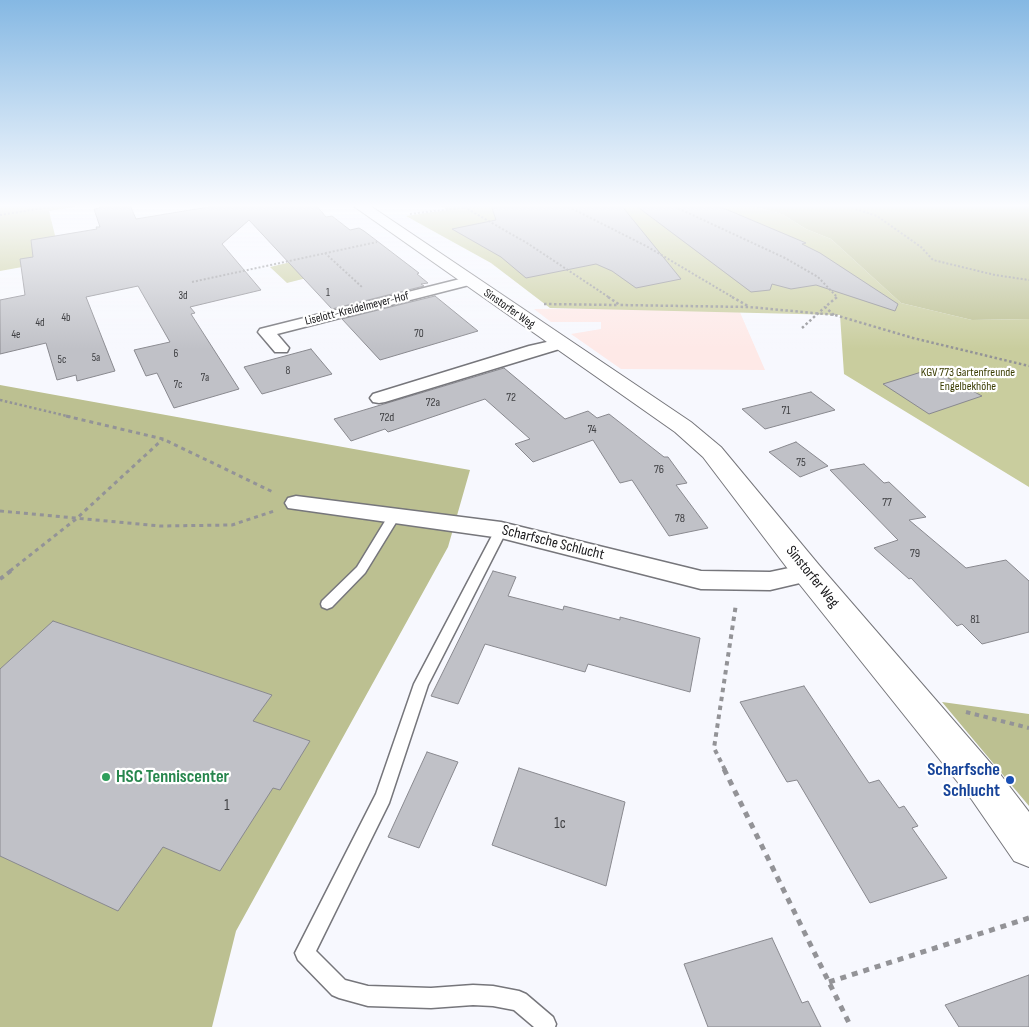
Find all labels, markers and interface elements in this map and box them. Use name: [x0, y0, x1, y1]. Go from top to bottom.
house number: 1: [326, 286, 330, 300]
street label: Sinstorfer Weg: [480, 286, 538, 332]
house number: 3d: [178, 289, 188, 303]
street label: Liselott-Kreidelmeyer-Hof: [304, 289, 410, 329]
house number: 4b: [61, 311, 71, 325]
house number: 4d: [35, 316, 45, 330]
house number: 70: [414, 327, 424, 341]
house number: 4e: [11, 328, 21, 342]
house number: 6: [174, 347, 178, 361]
house number: 5a: [92, 351, 100, 365]
house number: 5c: [58, 353, 66, 367]
house number: 8: [286, 364, 290, 378]
park label: KGV 773 Gartenfreunde Engelbekhöhe: [921, 366, 1015, 394]
house number: 7a: [201, 371, 209, 385]
house number: 7c: [174, 378, 182, 392]
house number: 72: [506, 391, 516, 405]
house number: 72a: [426, 396, 440, 410]
house number: 71: [781, 404, 791, 418]
house number: 72d: [380, 411, 394, 425]
house number: 74: [587, 423, 597, 437]
house number: 75: [796, 456, 806, 470]
house number: 76: [654, 463, 664, 477]
house number: 77: [882, 496, 892, 510]
house number: 78: [675, 512, 685, 526]
street label: Scharfsche Schlucht: [500, 522, 606, 564]
street label: Sinstorfer Weg: [782, 542, 842, 612]
house number: 79: [910, 547, 920, 561]
house number: 81: [970, 613, 980, 627]
place label: Scharfsche Schlucht: [927, 759, 1000, 802]
place label: HSC Tenniscenter: [116, 766, 229, 788]
marker: HSC Tenniscenter: [100, 771, 112, 783]
marker: Scharfsche Schlucht: [1004, 774, 1016, 786]
house number: 1: [224, 797, 230, 815]
house number: 1c: [554, 815, 566, 833]

